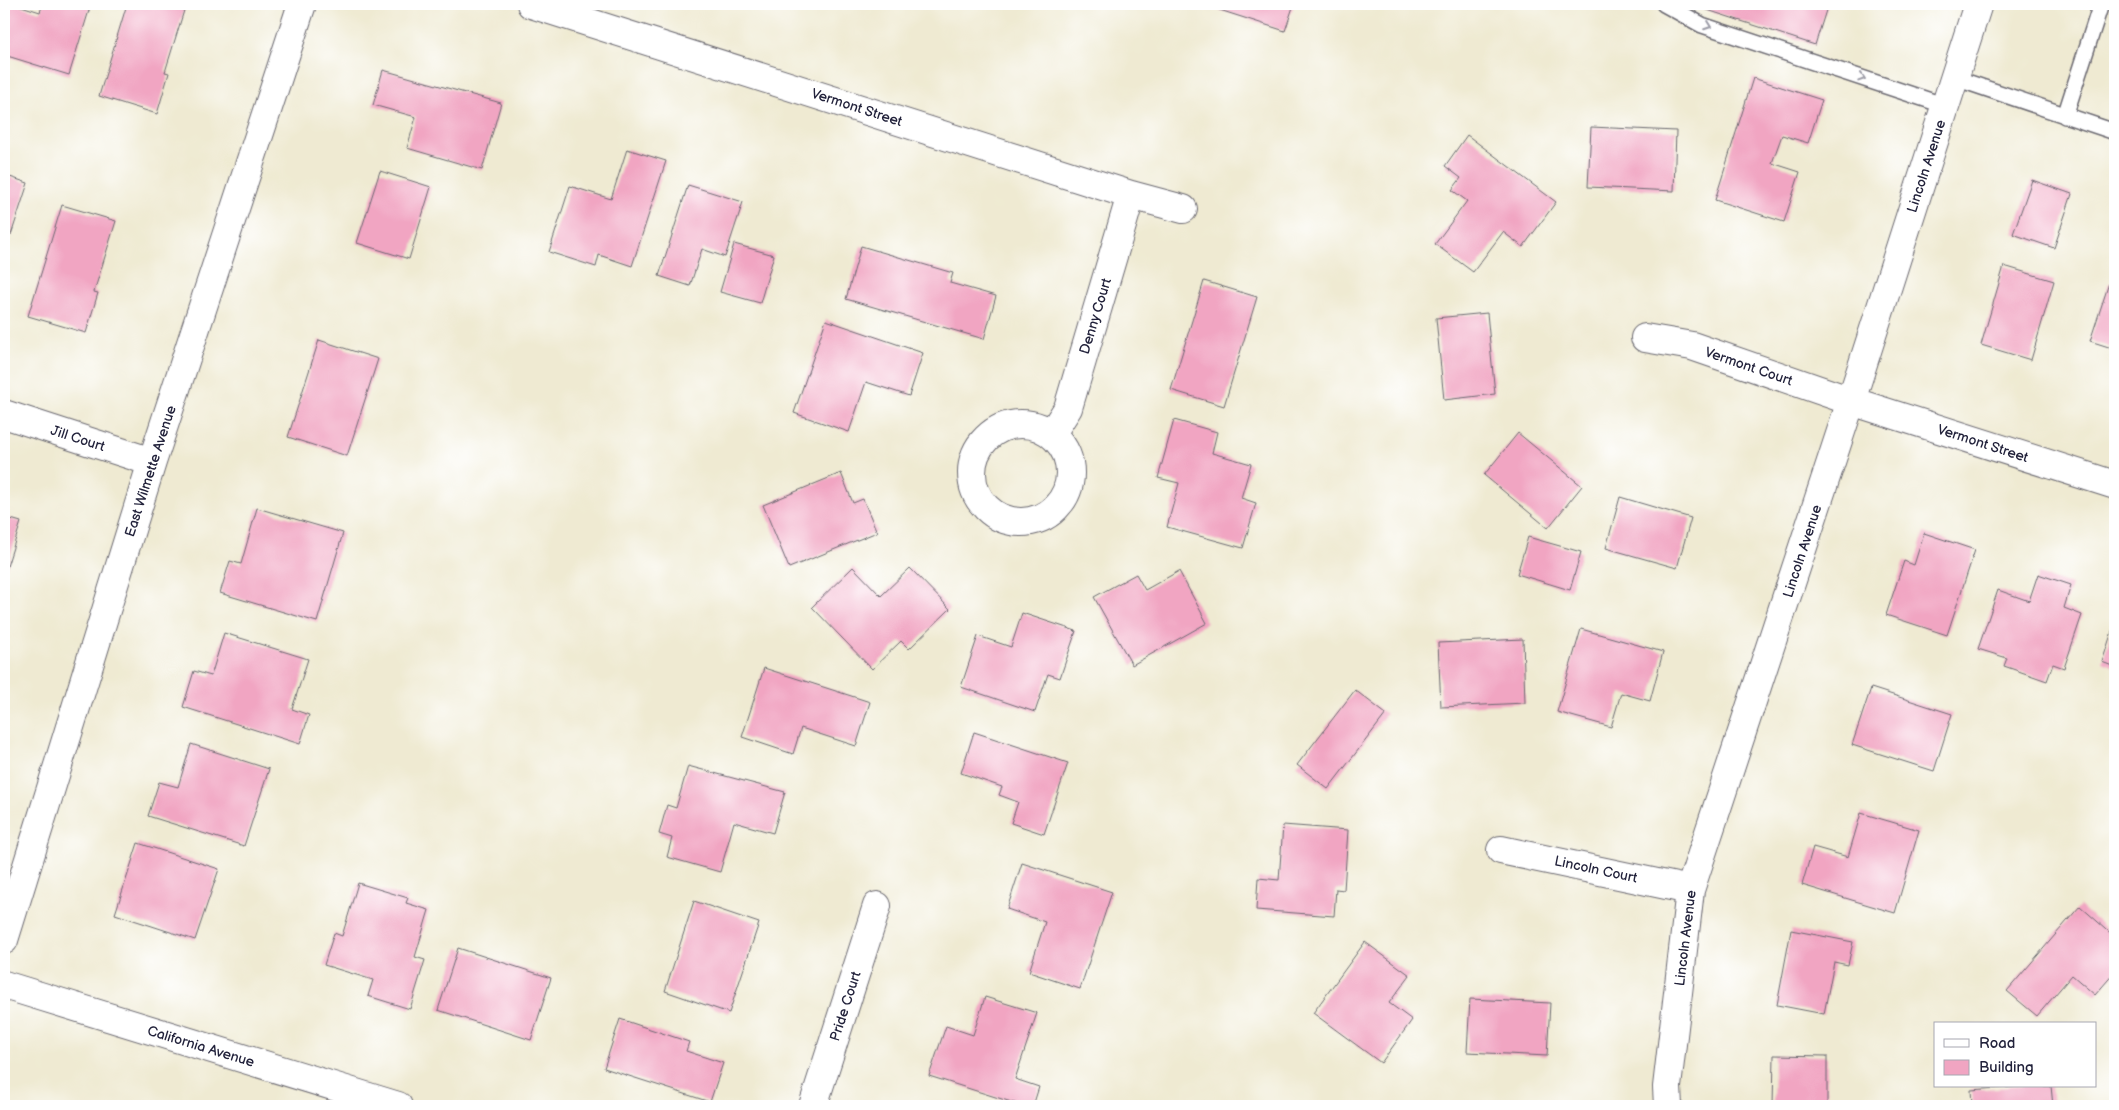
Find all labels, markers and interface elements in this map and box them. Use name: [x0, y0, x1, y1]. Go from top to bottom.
one-way arrow: [1703, 20, 1711, 30]
one-way arrow: [1857, 72, 1865, 82]
street label: Vermont Street: [809, 85, 905, 130]
street label: Lincoln Avenue: [1903, 118, 1949, 215]
street label: Denny Court: [1076, 276, 1115, 356]
street label: Vermont Court: [1703, 344, 1796, 390]
street label: East Wilmette Avenue: [121, 403, 180, 539]
street label: Vermont Street: [1935, 421, 2031, 466]
street label: Jill Court: [49, 422, 108, 455]
street label: Lincoln Avenue: [1779, 503, 1825, 600]
street label: Lincoln Court: [1553, 852, 1640, 887]
street label: Lincoln Avenue: [1671, 889, 1700, 987]
street label: Pride Court: [826, 968, 865, 1043]
street label: California Avenue: [145, 1022, 256, 1071]
legend: [1934, 1022, 2096, 1088]
text: Road: [1979, 1034, 2015, 1053]
text: Building: [1979, 1058, 2034, 1077]

